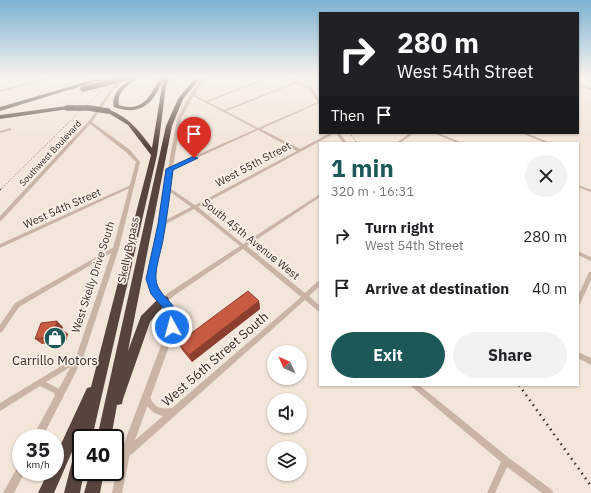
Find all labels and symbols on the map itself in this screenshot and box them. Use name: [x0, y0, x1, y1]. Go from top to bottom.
pin: [177, 117, 211, 158]
street label: Southwest Boulevard: [17, 118, 83, 188]
street label: West 55th Street: [213, 138, 293, 190]
street label: West 54th Street: [21, 185, 103, 231]
street label: South 45th Avenue West: [199, 195, 303, 283]
street label: Skelly Bypass: [114, 216, 142, 284]
street label: West Skelly Drive South: [68, 219, 118, 335]
position arrow: [151, 306, 193, 348]
street label: West 56th Street South: [158, 308, 272, 410]
shop icon: Carrillo Motors: [42, 325, 68, 351]
north arrow: [267, 345, 307, 385]
place label: Carrillo Motors: [12, 352, 98, 369]
speed limit sign: 40: [72, 429, 124, 481]

